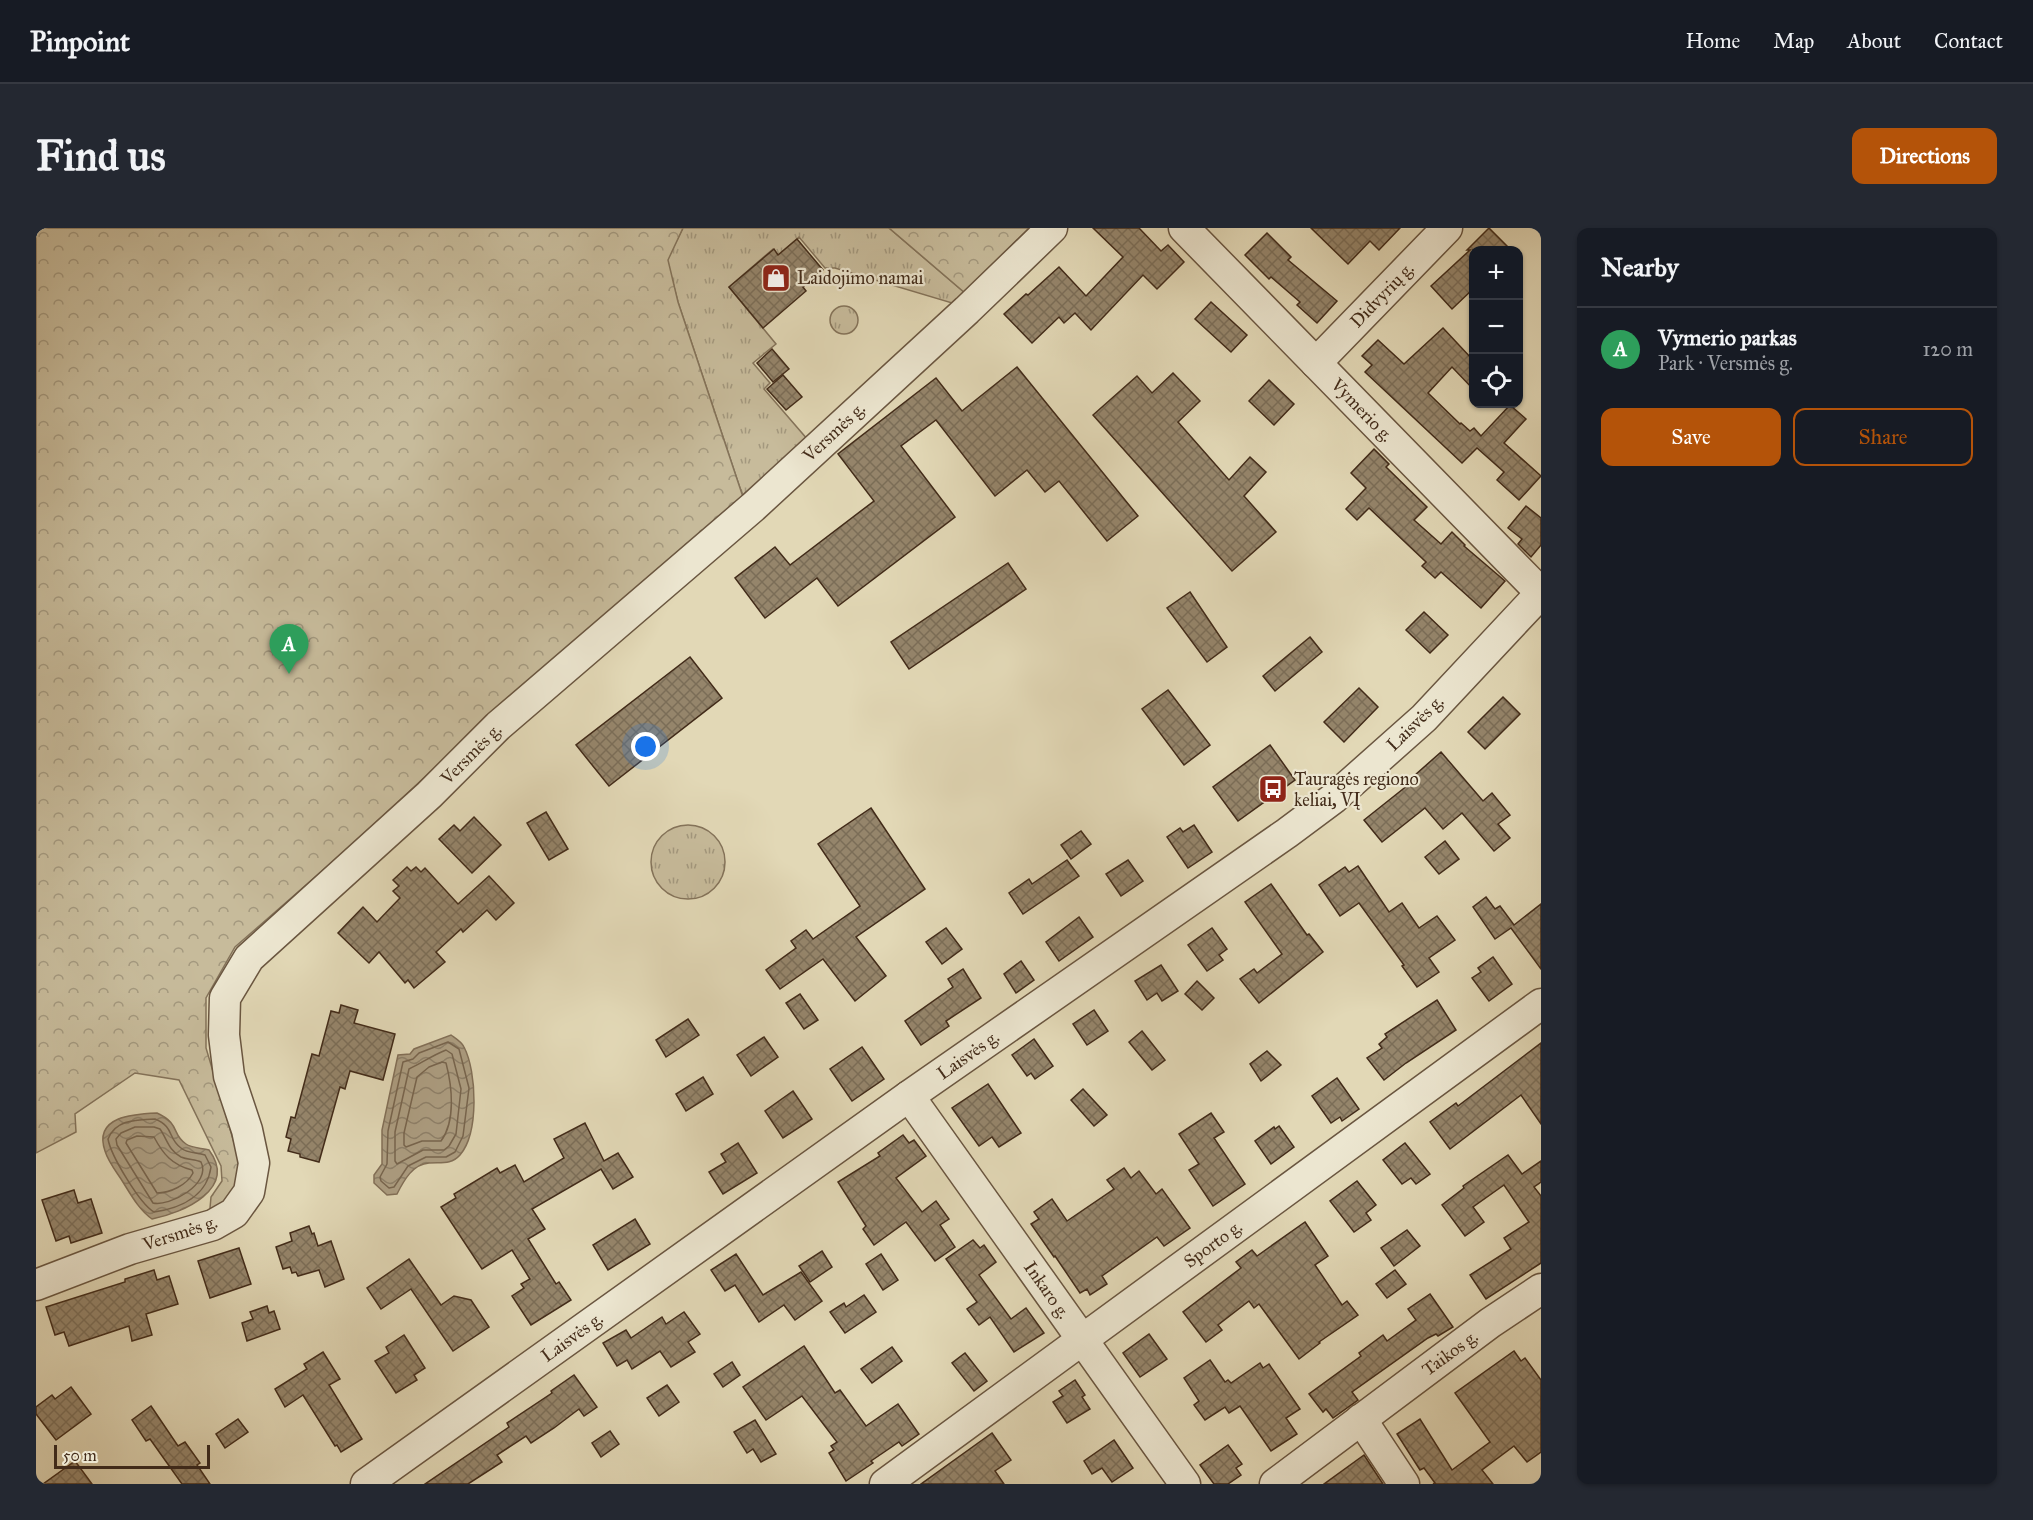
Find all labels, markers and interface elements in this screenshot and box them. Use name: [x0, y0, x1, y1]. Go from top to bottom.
text: Pinpoint: [30, 24, 130, 59]
text: Home: [1685, 28, 1740, 54]
text: Map: [1773, 28, 1814, 54]
text: About: [1847, 28, 1901, 54]
text: Contact: [1934, 28, 2003, 54]
button: Directions: [1852, 128, 1997, 184]
text: Find us: [36, 130, 166, 182]
map controls: [1469, 246, 1523, 408]
button: +: [1469, 246, 1523, 300]
text: Nearby: [1601, 251, 1679, 283]
street label: Didvyrių g.: [1345, 258, 1419, 333]
shop icon: Laidojimo namai: [760, 262, 792, 294]
place label: Laidojimo namai: [797, 267, 924, 289]
button: −: [1469, 300, 1523, 354]
text: Vymerio parkas: [1658, 324, 1797, 351]
text: A: [1614, 337, 1627, 361]
text: 120 m: [1922, 337, 1973, 361]
text: Park · Versmės g.: [1658, 351, 1793, 375]
button: locate: [1469, 354, 1523, 408]
street label: Vymerio g.: [1325, 373, 1398, 447]
street label: Versmės g.: [798, 398, 870, 468]
button: Save: [1601, 408, 1781, 466]
button: Share: [1793, 408, 1973, 466]
pin: A: [270, 624, 308, 674]
street label: Laisvės g.: [1382, 690, 1449, 756]
street label: Versmės g.: [435, 719, 507, 790]
your location: [631, 732, 660, 761]
place label: Tauragės regiono keliai, VĮ: [1294, 768, 1419, 811]
bus stop icon: Tauragės regiono keliai, VĮ: [1257, 773, 1289, 805]
street label: Laisvės g.: [933, 1026, 1004, 1085]
street label: Versmės g.: [139, 1211, 220, 1257]
street label: Sporto g.: [1179, 1215, 1247, 1273]
street label: Inkaro g.: [1018, 1257, 1075, 1324]
street label: Laisvės g.: [537, 1307, 608, 1368]
street label: Taikos g.: [1418, 1325, 1483, 1381]
scale bar: [54, 1442, 210, 1470]
text: 50 m: [63, 1446, 97, 1465]

